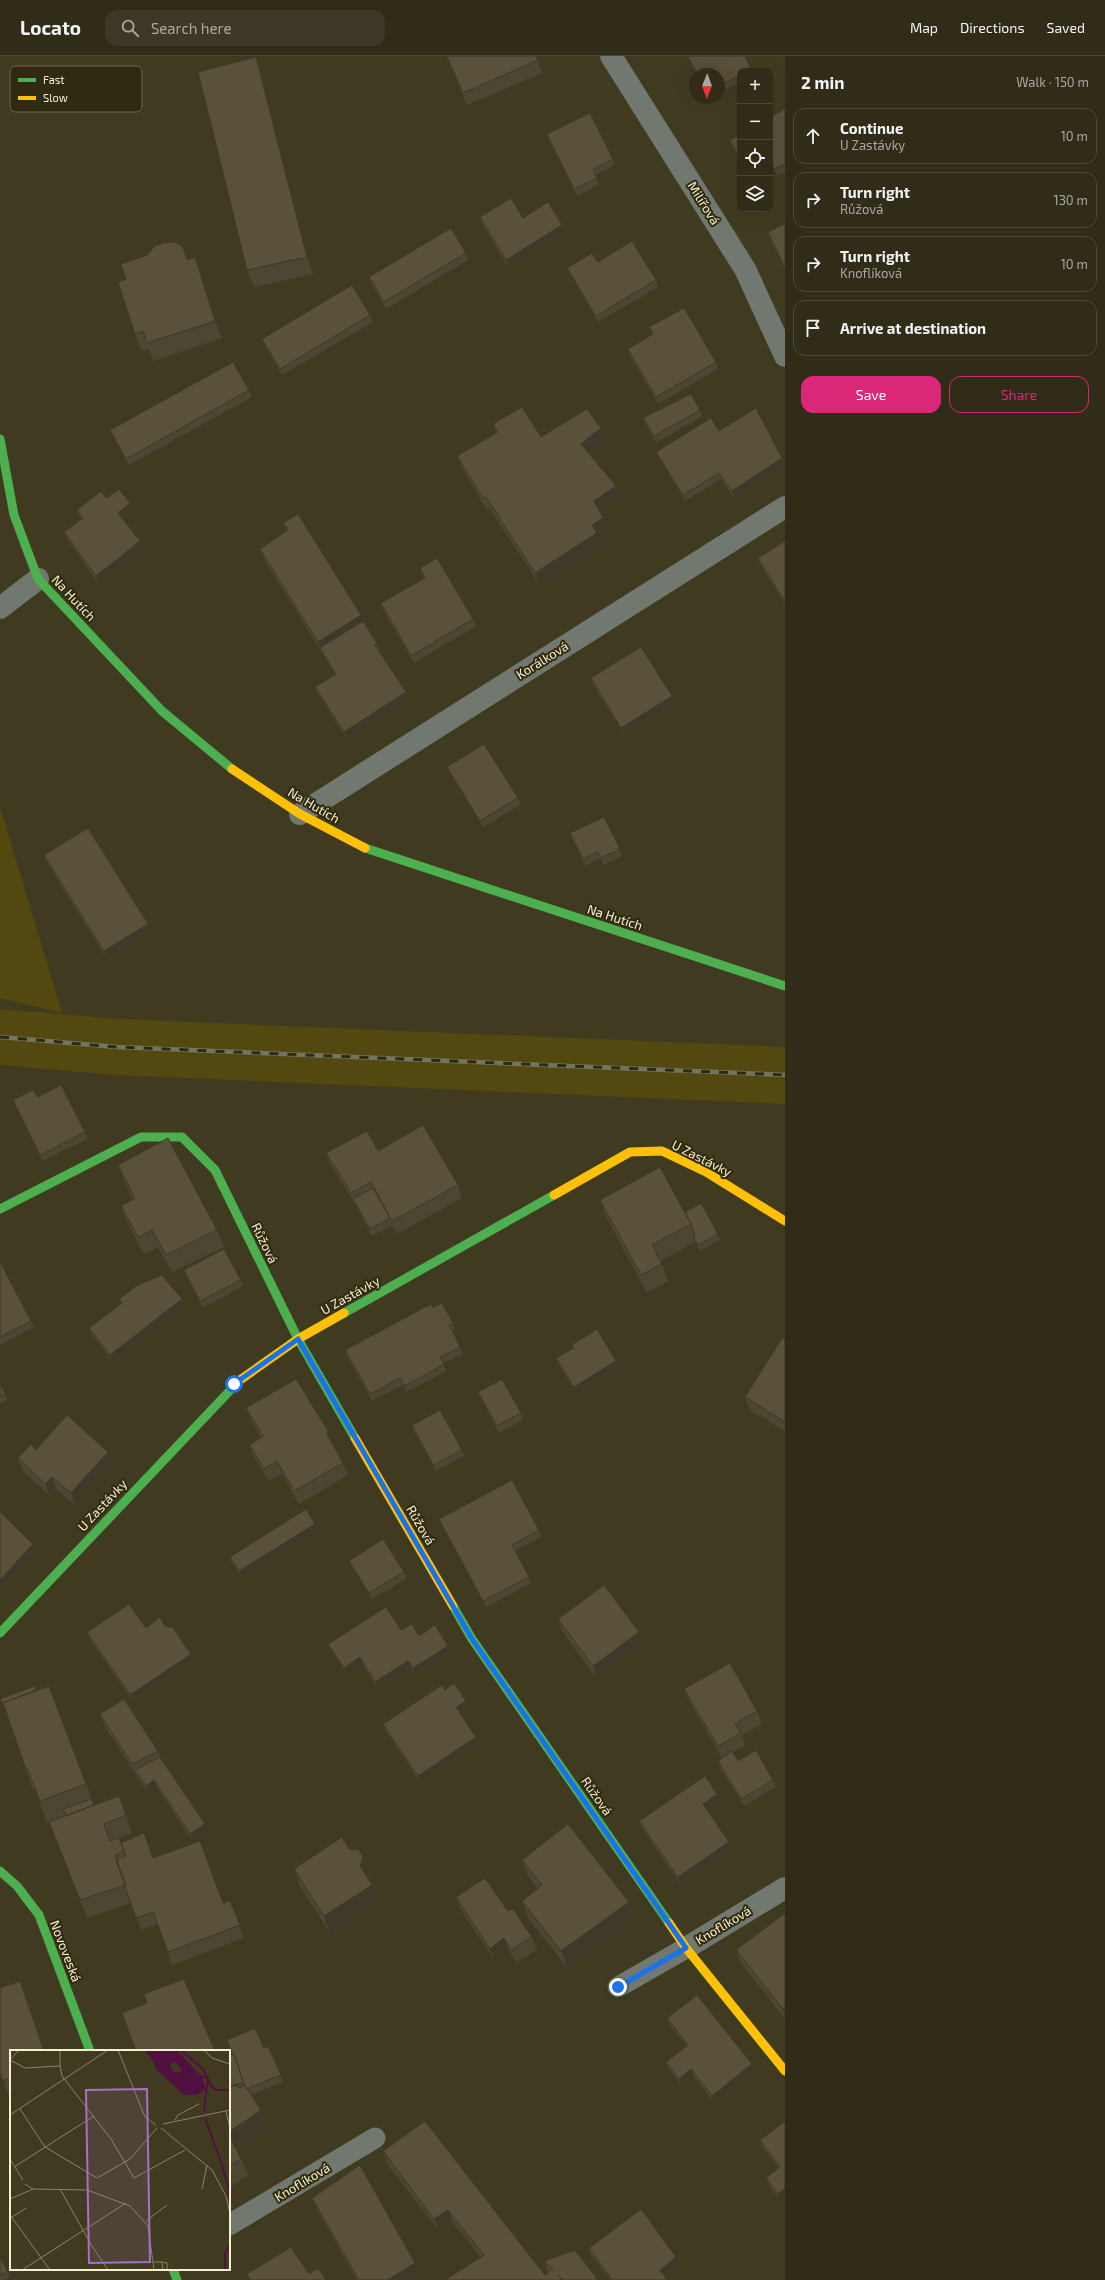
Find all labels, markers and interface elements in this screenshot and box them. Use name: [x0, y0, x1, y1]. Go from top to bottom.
search box: [105, 10, 385, 46]
text: Locato: [20, 16, 81, 39]
icon: search: [119, 17, 141, 39]
text: Search here: [151, 19, 231, 37]
text: Map: [910, 19, 938, 36]
text: Directions: [960, 19, 1025, 36]
text: Saved: [1047, 19, 1085, 36]
legend: [10, 66, 142, 112]
north arrow: [689, 68, 725, 104]
map controls: [737, 68, 773, 212]
button: +: [737, 68, 773, 104]
text: 2 min: [801, 72, 844, 92]
text: Fast: [43, 73, 65, 86]
text: Walk · 150 m: [1016, 74, 1089, 90]
text: Slow: [43, 91, 68, 104]
button: −: [737, 104, 773, 140]
text: Continue: [840, 119, 903, 137]
icon: ahead: [802, 125, 824, 147]
text: 10 m: [1061, 128, 1088, 144]
text: U Zastávky: [840, 137, 905, 153]
button: locate: [737, 140, 773, 176]
button: layers: [737, 176, 773, 212]
street label: Milířová: [684, 178, 724, 228]
text: Turn right: [840, 183, 910, 201]
icon: right: [802, 189, 824, 211]
text: 130 m: [1053, 192, 1088, 208]
text: Růžová: [840, 201, 883, 217]
text: Turn right: [840, 247, 910, 265]
icon: right: [802, 253, 824, 275]
text: 10 m: [1061, 256, 1088, 272]
text: Knoflíková: [840, 265, 902, 281]
icon: arrive: [802, 317, 824, 339]
text: Arrive at destination: [840, 319, 986, 337]
button: Save: [801, 376, 941, 413]
button: Share: [949, 376, 1089, 413]
street label: Na Hutích: [49, 572, 99, 624]
street label: Korálková: [513, 638, 571, 682]
street label: Na Hutích: [285, 784, 343, 826]
street label: Na Hutích: [585, 901, 645, 933]
street label: U Zastávky: [669, 1136, 735, 1180]
street label: Růžová: [248, 1220, 282, 1266]
street label: U Zastávky: [318, 1272, 382, 1318]
route start: [225, 1375, 243, 1393]
street label: U Zastávky: [74, 1476, 130, 1534]
street label: Růžová: [403, 1502, 439, 1548]
street label: Růžová: [578, 1774, 616, 1818]
street label: Knoflíková: [692, 1902, 754, 1948]
street label: Novoveská: [47, 1918, 85, 1984]
route end: [609, 1978, 627, 1996]
inset map: [10, 2050, 230, 2270]
street label: Knoflíková: [271, 2159, 333, 2205]

